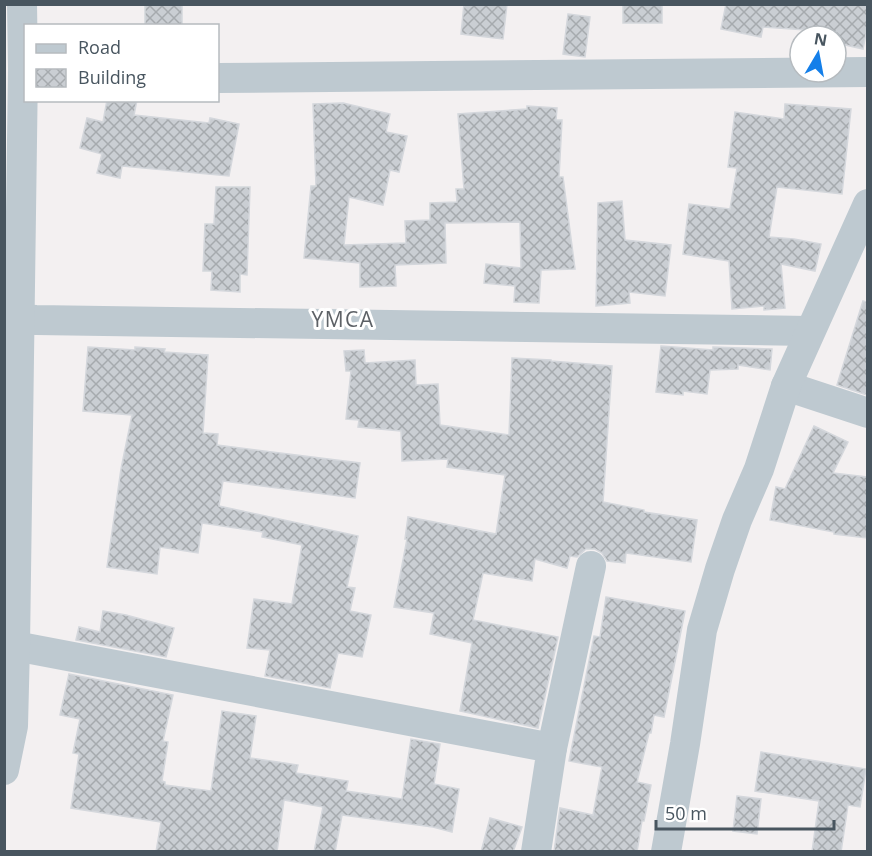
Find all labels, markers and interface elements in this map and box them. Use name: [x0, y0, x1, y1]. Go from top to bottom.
legend: [24, 24, 219, 102]
north arrow: [788, 24, 848, 84]
text: N: [812, 27, 829, 51]
text: Road: [78, 35, 121, 59]
text: Building: [78, 65, 146, 89]
district label: YMCA: [311, 305, 375, 333]
scale bar: [656, 793, 834, 831]
text: 50 m: [665, 801, 707, 825]

